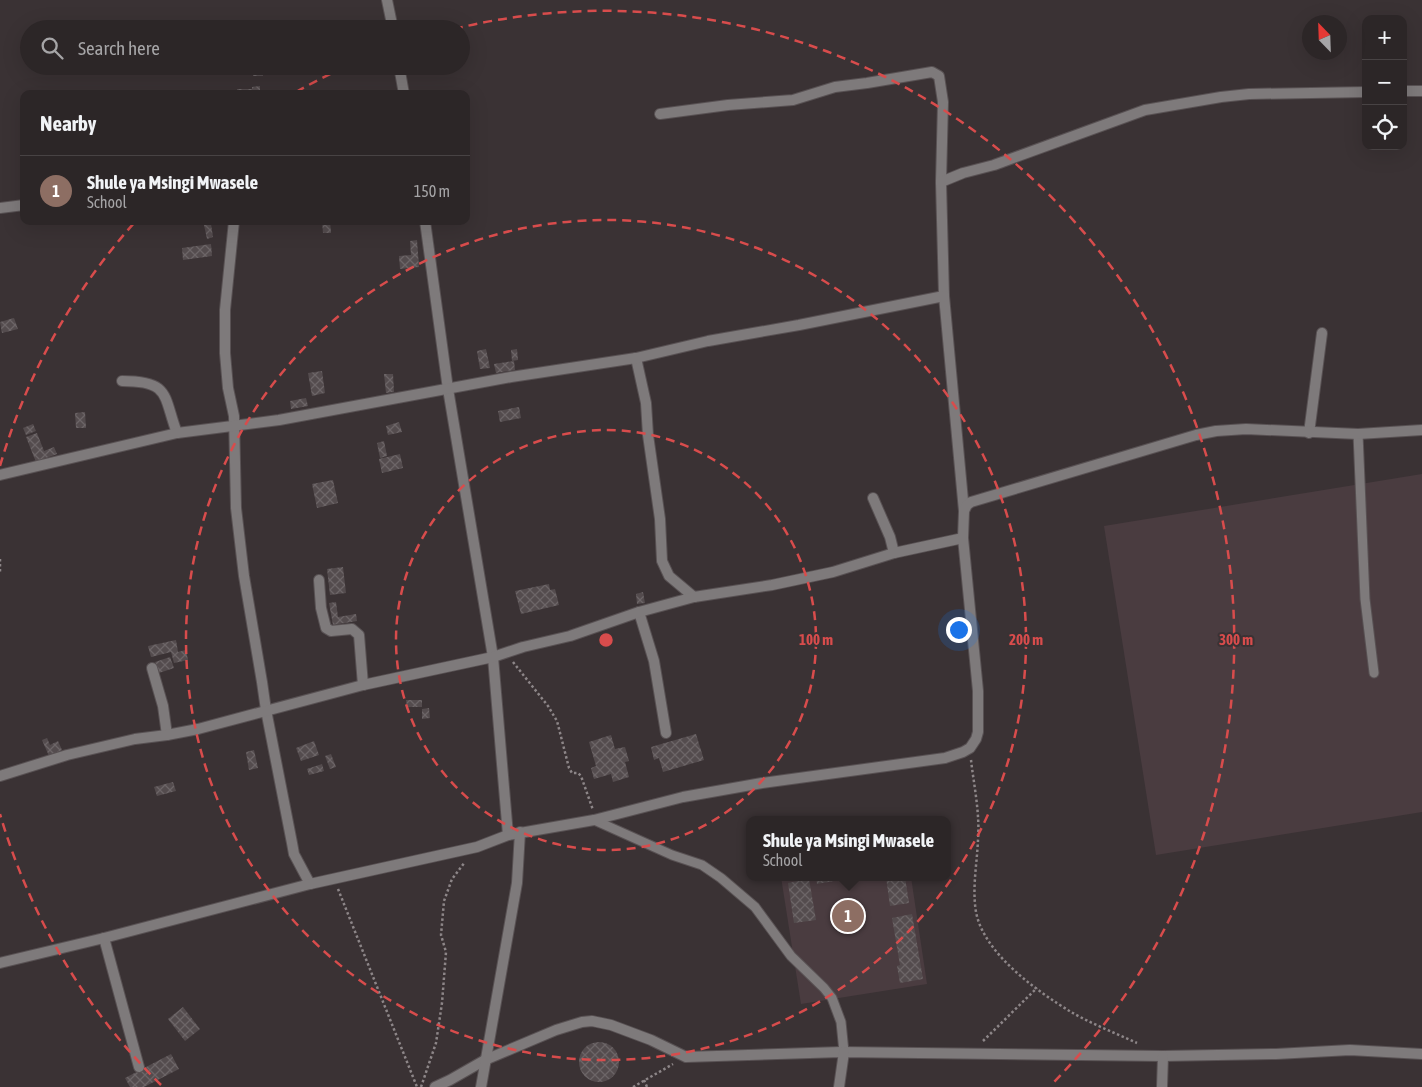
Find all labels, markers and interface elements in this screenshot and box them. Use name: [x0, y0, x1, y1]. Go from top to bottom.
north arrow: [1302, 15, 1347, 60]
map controls: [1362, 15, 1407, 150]
button: +: [1362, 15, 1407, 60]
search box: [20, 20, 470, 75]
icon: search: [38, 34, 66, 62]
text: Search here: [78, 37, 160, 59]
button: −: [1362, 60, 1407, 105]
button: locate: [1362, 105, 1407, 150]
text: Nearby: [40, 111, 96, 135]
text: Shule ya Msingi Mwasele: [87, 171, 258, 193]
text: 1: [52, 182, 60, 200]
text: 150 m: [414, 182, 450, 200]
text: School: [87, 193, 127, 211]
your location: [946, 617, 972, 643]
centre of rings: [597, 631, 615, 649]
text: 100 m: [799, 631, 833, 648]
text: 200 m: [1009, 631, 1043, 648]
text: 300 m: [1219, 631, 1253, 648]
popup: [746, 816, 951, 881]
text: Shule ya Msingi Mwasele: [763, 829, 934, 851]
text: School: [763, 851, 803, 869]
pin: 1: [832, 897, 864, 935]

